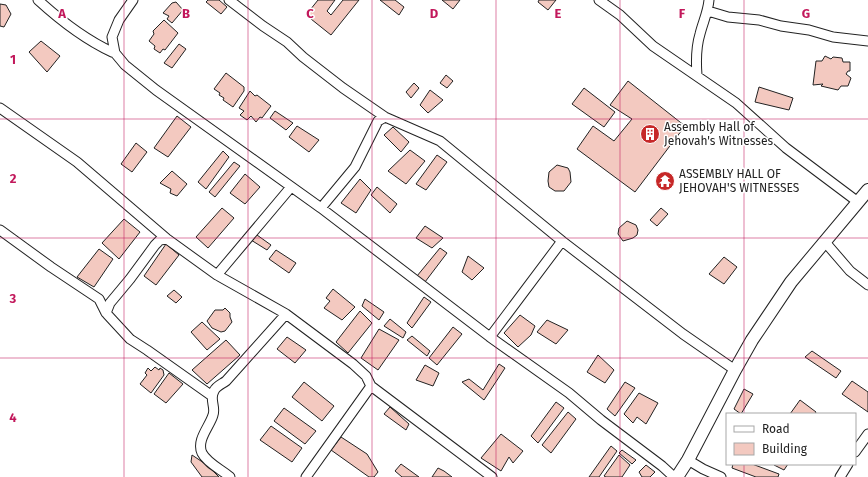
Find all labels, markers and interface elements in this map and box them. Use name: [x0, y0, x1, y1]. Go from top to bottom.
text: A: [57, 6, 66, 21]
text: B: [182, 6, 190, 21]
text: C: [306, 6, 314, 21]
text: D: [430, 6, 439, 21]
text: E: [555, 6, 562, 21]
text: F: [679, 6, 686, 21]
text: G: [802, 6, 810, 21]
text: 1: [10, 52, 16, 67]
place label: Assembly Hall of Jehovah's Witnesses: [664, 120, 773, 148]
building icon: Assembly Hall of Jehovah's Witnesses: [639, 123, 661, 145]
place label: ASSEMBLY HALL OF JEHOVAH'S WITNESSES: [679, 167, 800, 195]
temple icon: ASSEMBLY HALL OF JEHOVAH'S WITNESSES: [654, 170, 676, 192]
text: 2: [10, 171, 17, 186]
text: 3: [9, 291, 17, 306]
text: 4: [9, 410, 17, 425]
legend: [726, 413, 856, 465]
text: Road: [762, 422, 790, 436]
text: Building: [762, 442, 808, 456]

